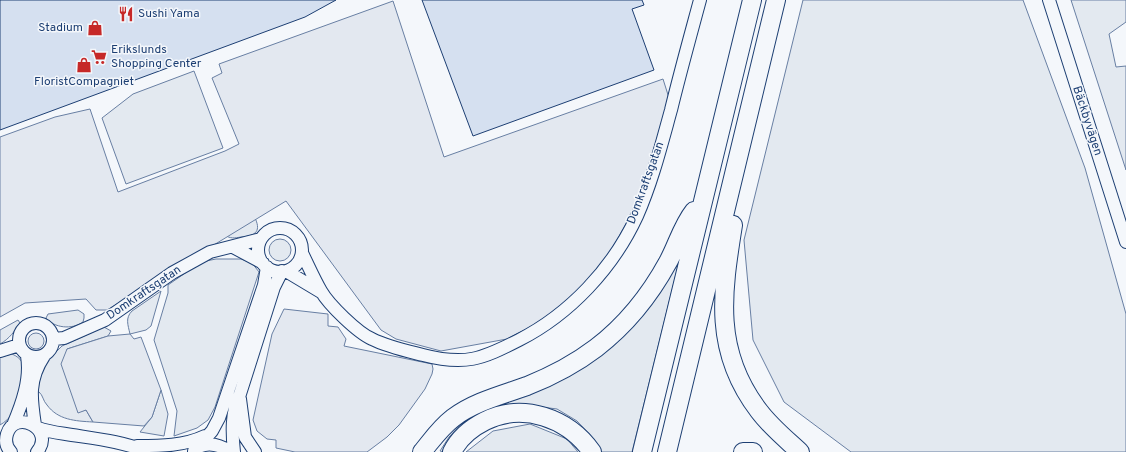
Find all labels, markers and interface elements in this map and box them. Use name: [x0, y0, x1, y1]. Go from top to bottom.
restaurant icon: Sushi Yama: [117, 5, 135, 23]
place label: Sushi Yama: [138, 6, 200, 22]
shop icon: Stadium: [86, 19, 104, 37]
place label: Stadium: [38, 20, 83, 36]
place label: Erikslunds Shopping Center: [111, 42, 202, 72]
supermarket icon: Erikslunds Shopping Center: [90, 48, 108, 66]
shop icon: FloristCompagniet: [75, 56, 93, 74]
place label: FloristCompagniet: [34, 74, 134, 90]
street label: Bäckbyvägen: [1068, 84, 1106, 158]
street label: Domkraftsgatan: [624, 140, 668, 226]
street label: Domkraftsgatan: [104, 262, 184, 324]

